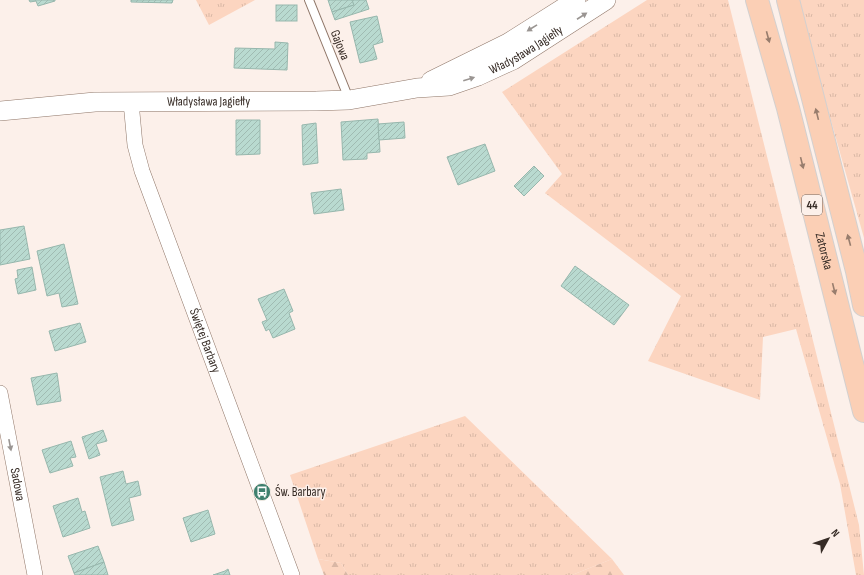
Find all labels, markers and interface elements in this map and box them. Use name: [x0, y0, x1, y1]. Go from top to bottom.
one-way arrow: [577, 12, 587, 20]
street label: Władysława Jagiełły: [487, 22, 566, 78]
one-way arrow: [526, 25, 538, 32]
street label: Gajowa: [327, 28, 353, 62]
one-way arrow: [765, 32, 771, 44]
one-way arrow: [463, 76, 475, 82]
street label: Władysława Jagiełły: [167, 93, 250, 110]
one-way arrow: [813, 108, 819, 120]
one-way arrow: [799, 157, 805, 169]
road number: 44: [802, 195, 822, 215]
street label: Zatorska: [812, 231, 836, 271]
one-way arrow: [846, 233, 852, 245]
one-way arrow: [831, 283, 837, 295]
street label: Świętej Barbary: [186, 306, 224, 375]
one-way arrow: [7, 439, 13, 451]
street label: Sadowa: [7, 466, 29, 502]
bus stop icon: Św. Barbary: [252, 482, 272, 502]
place label: Św. Barbary: [275, 484, 325, 500]
north arrow: [808, 519, 848, 559]
text: N: [828, 526, 842, 539]

